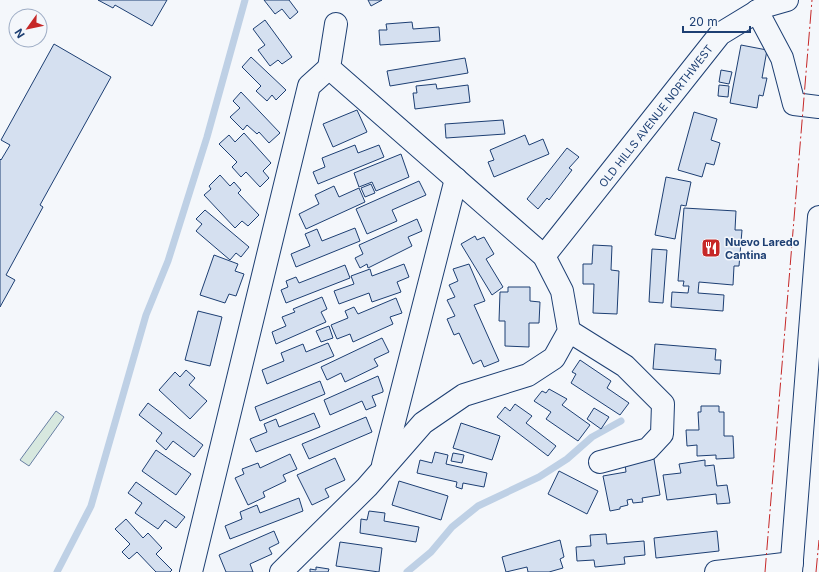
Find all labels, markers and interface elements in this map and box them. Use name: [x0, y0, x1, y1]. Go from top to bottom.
north arrow: [8, 8, 48, 48]
scale bar: [683, 8, 750, 34]
text: 20 m: [689, 14, 718, 29]
text: N: [11, 26, 28, 41]
street label: OLD HILLS AVENUE NORTHWEST: [596, 42, 716, 190]
place label: Nuevo Laredo Cantina: [725, 235, 800, 262]
restaurant icon: Nuevo Laredo Cantina: [700, 237, 722, 259]

